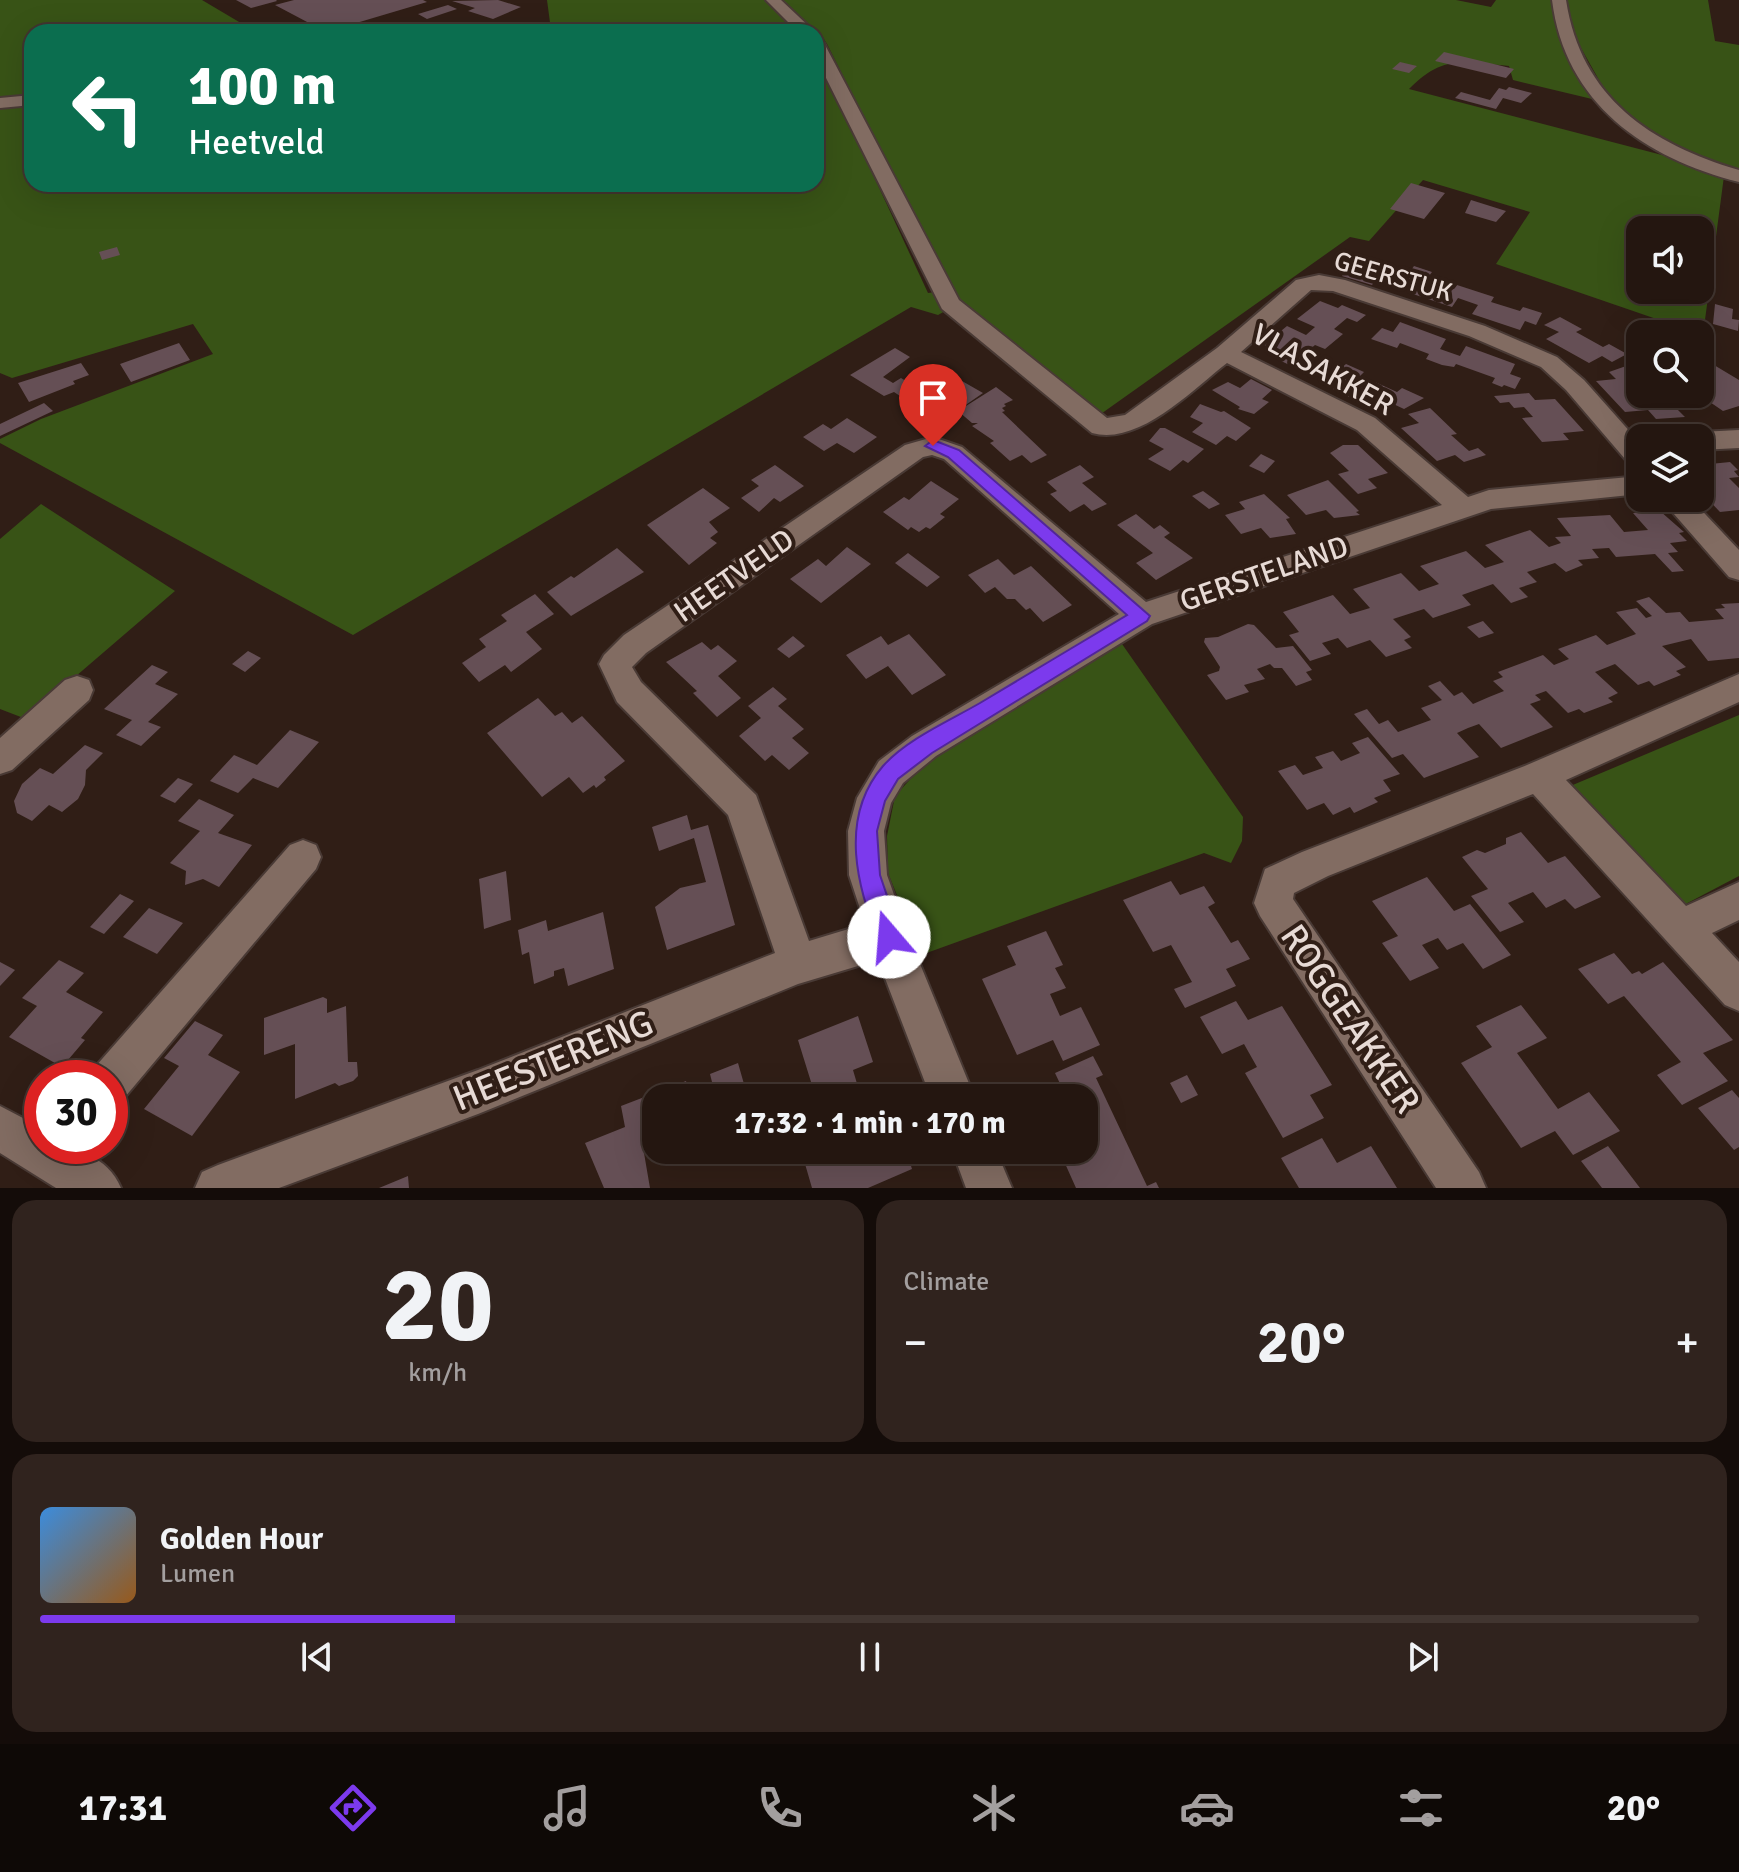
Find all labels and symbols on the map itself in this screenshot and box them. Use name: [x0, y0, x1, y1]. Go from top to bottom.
street label: GEERSTUK: [1330, 245, 1456, 309]
street label: VLASAKKER: [1245, 316, 1401, 424]
pin: [899, 364, 967, 446]
street label: HEETVELD: [667, 521, 801, 631]
street label: GERSTELAND: [1175, 528, 1353, 620]
position arrow: [847, 895, 931, 979]
street label: ROGGEAKKER: [1270, 916, 1430, 1122]
street label: HEESTERENG: [446, 1000, 660, 1122]
speed limit sign: 30: [24, 1060, 128, 1164]

